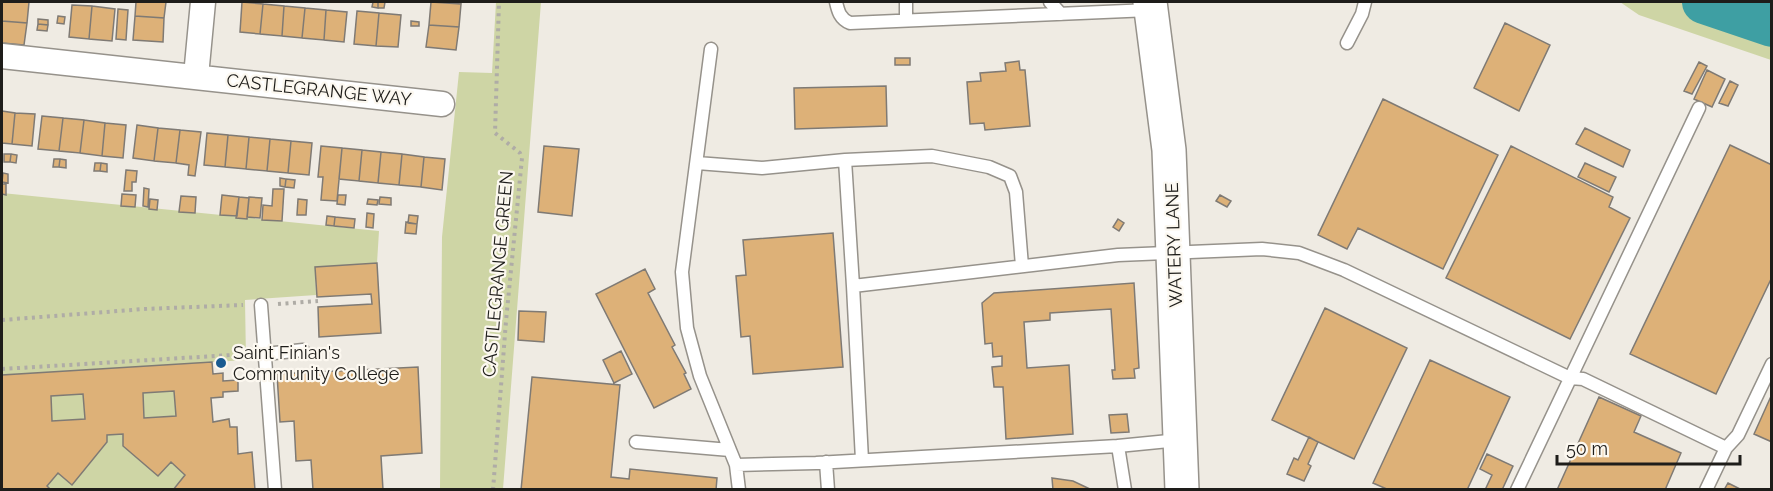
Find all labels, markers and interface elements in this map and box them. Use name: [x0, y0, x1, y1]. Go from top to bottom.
street label: CASTLEGRANGE WAY: [226, 69, 413, 110]
street label: CASTLEGRANGE GREEN: [478, 170, 517, 378]
street label: WATERY LANE: [1161, 182, 1186, 308]
place label: Saint Finian's Community College: [233, 342, 400, 384]
marker: Saint Finian's Community College: [214, 356, 228, 370]
scale bar: [1557, 428, 1740, 466]
text: 50 m: [1566, 438, 1608, 459]

